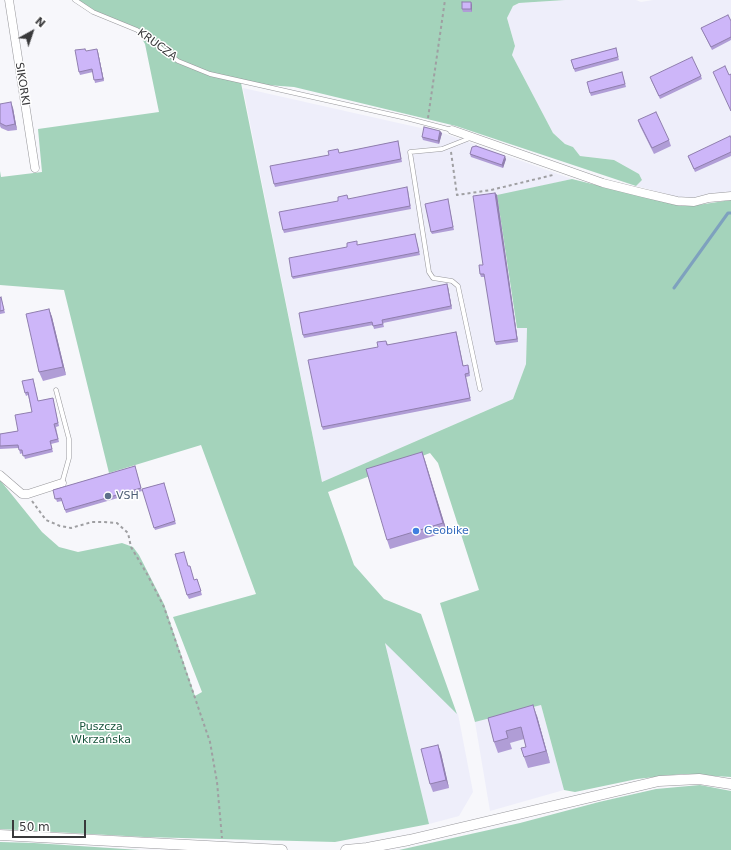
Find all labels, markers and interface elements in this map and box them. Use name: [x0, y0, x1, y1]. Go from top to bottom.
north arrow: [12, 12, 52, 52]
text: N: [32, 14, 48, 30]
street label: KRUCZA: [135, 26, 179, 64]
street label: SIKORKI: [12, 61, 32, 107]
place label: VSH: [116, 489, 139, 503]
marker: VSH: [103, 491, 113, 501]
place label: Geobike: [424, 524, 469, 538]
marker: Geobike: [411, 526, 421, 536]
park label: Puszcza Wkrzańska: [71, 720, 131, 746]
scale bar: [14, 812, 88, 838]
text: 50 m: [19, 820, 50, 834]

